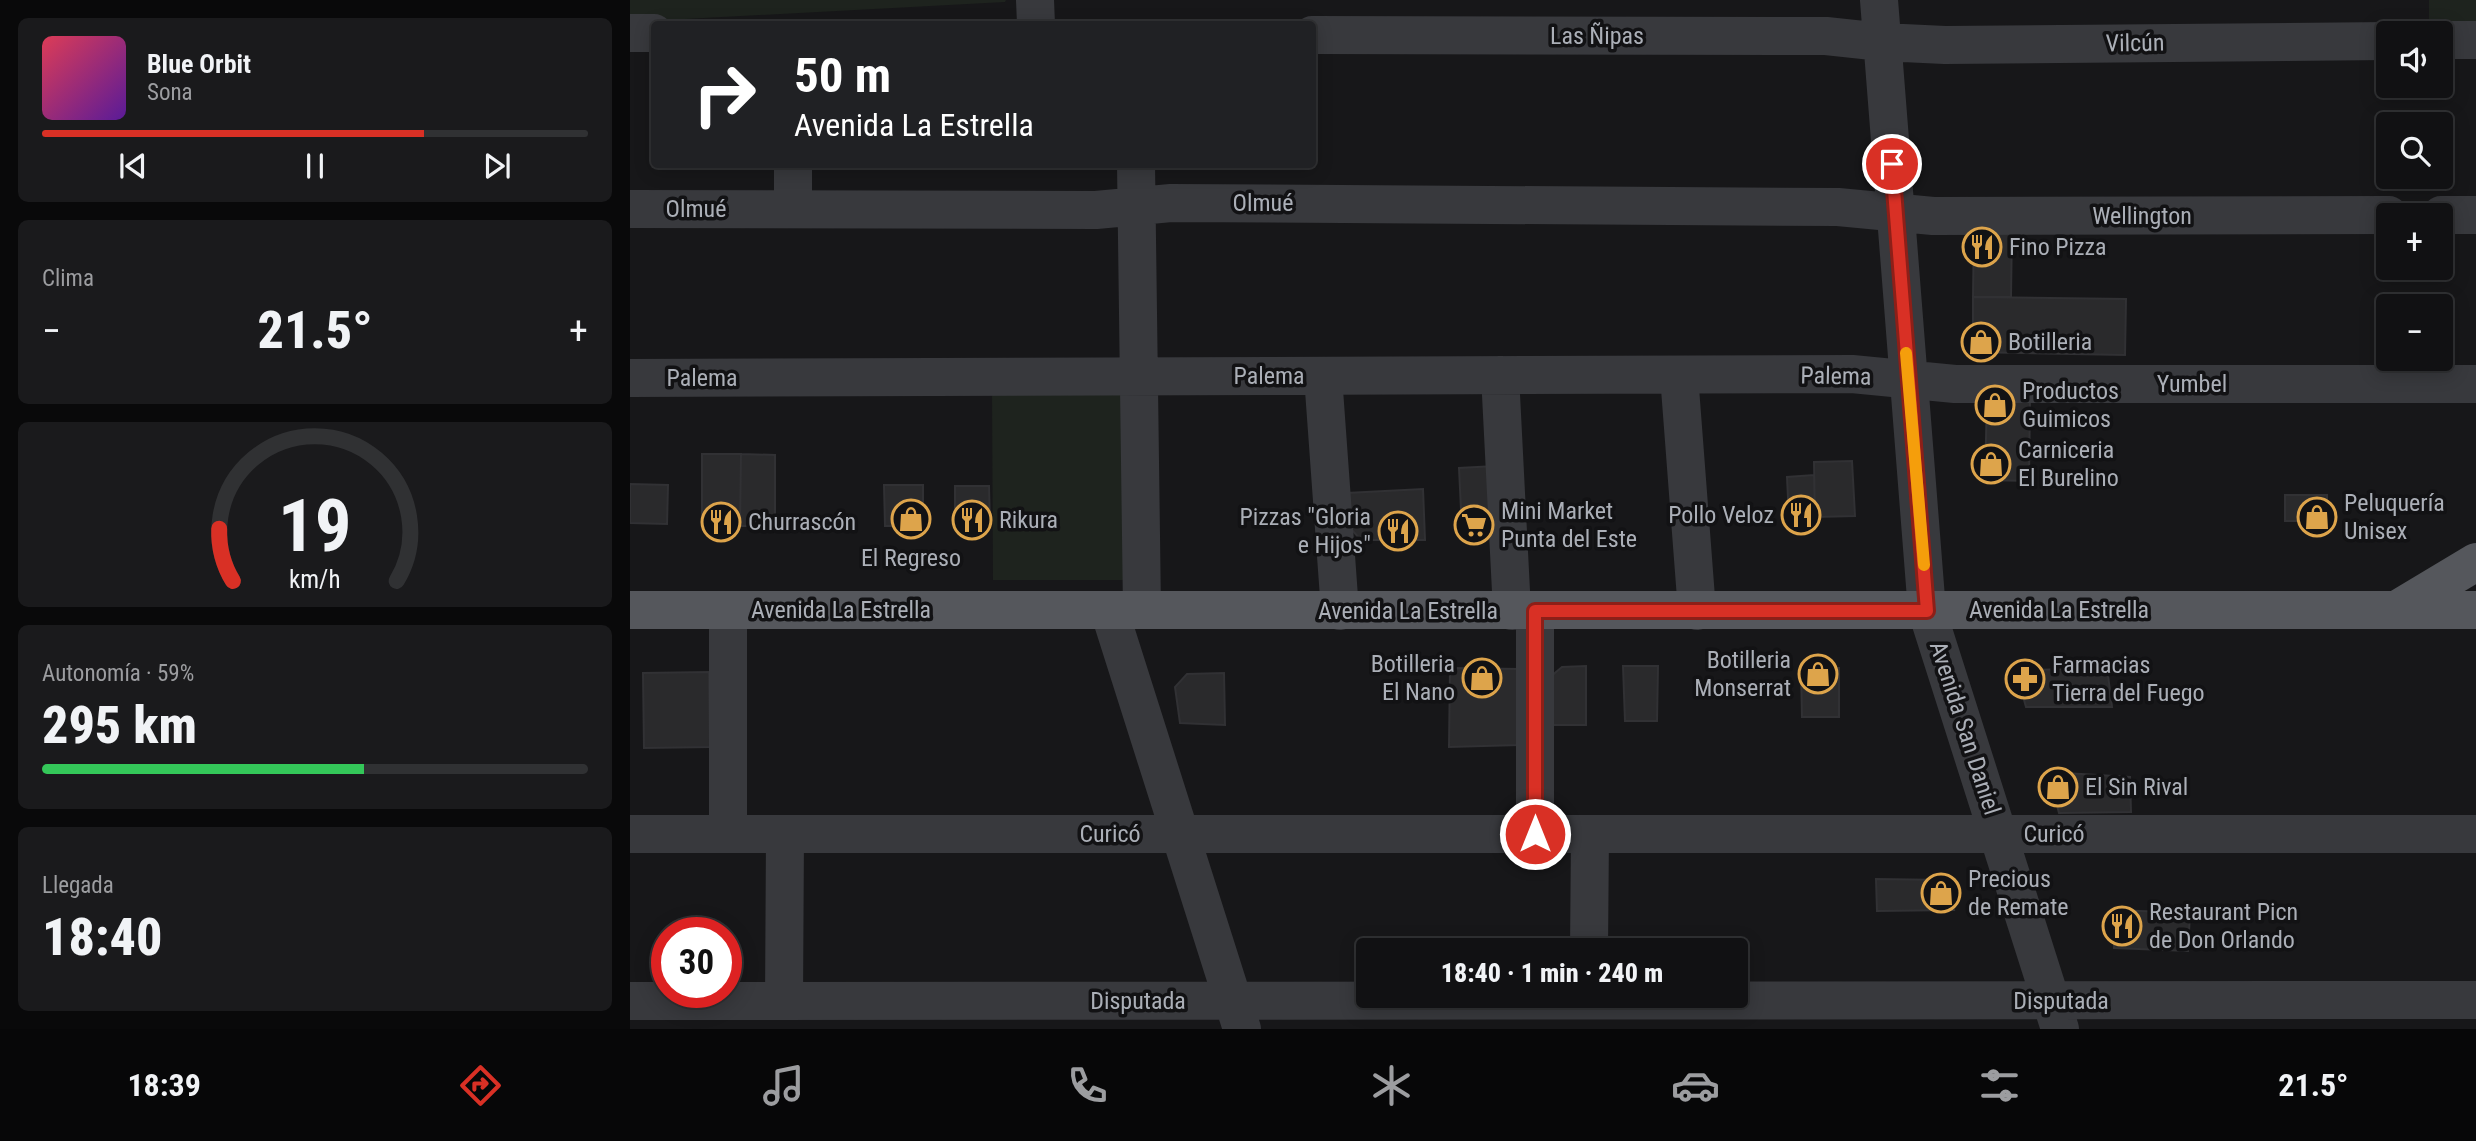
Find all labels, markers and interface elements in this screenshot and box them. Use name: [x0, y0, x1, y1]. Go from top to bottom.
map controls: [2376, 21, 2453, 371]
button: sound: [2376, 21, 2453, 98]
street label: Las Ñipas: [1550, 22, 1644, 50]
street label: Vilcún: [2105, 28, 2165, 58]
text: 50 m: [794, 47, 891, 104]
text: Blue Orbit: [147, 49, 251, 79]
icon: right: [679, 49, 770, 140]
text: Sona: [147, 79, 193, 106]
text: Avenida La Estrella: [794, 106, 1034, 144]
button: search: [2376, 112, 2453, 189]
pin: [1862, 134, 1922, 194]
icon: arrive: [1873, 145, 1911, 183]
icon: previous: [114, 147, 152, 185]
icon: pause: [296, 147, 334, 185]
icon: next: [478, 147, 516, 185]
street label: Olmué: [1233, 189, 1293, 217]
street label: Olmué: [666, 195, 726, 223]
street label: Wellington: [2092, 202, 2192, 230]
button: +: [2376, 203, 2453, 280]
restaurant icon: Fino Pizza: [1961, 226, 2003, 268]
place label: Fino Pizza: [2009, 233, 2107, 261]
text: Clima: [42, 265, 94, 292]
button: −: [2376, 294, 2453, 371]
text: 21.5°: [257, 300, 373, 361]
text: −: [42, 309, 61, 353]
text: +: [569, 309, 588, 353]
shop icon: Botilleria: [1960, 321, 2002, 363]
place label: Botilleria: [2008, 328, 2092, 356]
street label: Palema: [1800, 361, 1872, 391]
street label: Palema: [1234, 362, 1305, 390]
street label: Palema: [667, 364, 738, 392]
street label: Yumbel: [2157, 370, 2227, 398]
place label: Productos Guimicos: [2022, 377, 2119, 433]
shop icon: Productos Guimicos: [1974, 384, 2016, 426]
place label: Carniceria El Burelino: [2018, 436, 2119, 492]
shop icon: Carniceria El Burelino: [1970, 443, 2012, 485]
text: 19: [278, 483, 352, 569]
place label: Peluquería Unisex: [2344, 489, 2445, 545]
restaurant icon: Pollo Veloz: [1780, 494, 1822, 536]
shop icon: Peluquería Unisex: [2296, 496, 2338, 538]
place label: Mini Market Punta del Este: [1501, 497, 1637, 553]
shop icon: El Regreso: [890, 498, 932, 540]
restaurant icon: Rikura: [951, 499, 993, 541]
restaurant icon: Churrascón: [700, 501, 742, 543]
place label: Pollo Veloz: [1668, 501, 1774, 529]
place label: Pizzas "Gloria e Hijos": [1239, 503, 1371, 559]
supermarket icon: Mini Market Punta del Este: [1453, 504, 1495, 546]
place label: Rikura: [999, 506, 1058, 534]
place label: Churrascón: [748, 508, 856, 536]
restaurant icon: Pizzas "Gloria e Hijos": [1377, 510, 1419, 552]
place label: El Regreso: [861, 544, 961, 572]
text: km/h: [289, 564, 341, 593]
street label: Avenida La Estrella: [751, 596, 931, 624]
street label: Avenida La Estrella: [1969, 596, 2149, 624]
street label: Avenida La Estrella: [1318, 597, 1498, 625]
street label: Avenida San Daniel: [1924, 638, 2006, 818]
place label: Botilleria Monserrat: [1694, 646, 1791, 702]
place label: Botilleria El Nano: [1371, 650, 1455, 706]
place label: Farmacias Tierra del Fuego: [2052, 651, 2205, 707]
shop icon: Botilleria Monserrat: [1797, 653, 1839, 695]
shop icon: Botilleria El Nano: [1461, 657, 1503, 699]
pharmacy icon: Farmacias Tierra del Fuego: [2004, 658, 2046, 700]
text: Autonomía · 59%: [42, 660, 194, 687]
text: 295 km: [42, 695, 197, 756]
shop icon: El Sin Rival: [2037, 766, 2079, 808]
place label: El Sin Rival: [2085, 773, 2188, 801]
position arrow: [1498, 797, 1572, 871]
street label: Curicó: [1079, 820, 1141, 848]
street label: Curicó: [2023, 820, 2085, 848]
place label: Precious de Remate: [1968, 865, 2069, 921]
text: Llegada: [42, 872, 114, 899]
shop icon: Precious de Remate: [1920, 872, 1962, 914]
place label: Restaurant Picn de Don Orlando: [2149, 898, 2298, 954]
restaurant icon: Restaurant Picn de Don Orlando: [2101, 905, 2143, 947]
text: 18:40: [42, 907, 162, 968]
speed limit sign: 30: [651, 917, 742, 1008]
text: 18:40 · 1 min · 240 m: [1441, 958, 1663, 988]
street label: Disputada: [1090, 987, 1186, 1015]
street label: Disputada: [2013, 987, 2109, 1015]
icon: directions: [456, 1061, 505, 1110]
icon: music: [759, 1061, 808, 1110]
icon: phone: [1063, 1061, 1112, 1110]
icon: climate: [1367, 1061, 1416, 1110]
icon: car: [1671, 1061, 1720, 1110]
icon: filters: [1975, 1061, 2024, 1110]
text: 18:39: [127, 1066, 201, 1104]
text: 21.5°: [2278, 1066, 2349, 1104]

